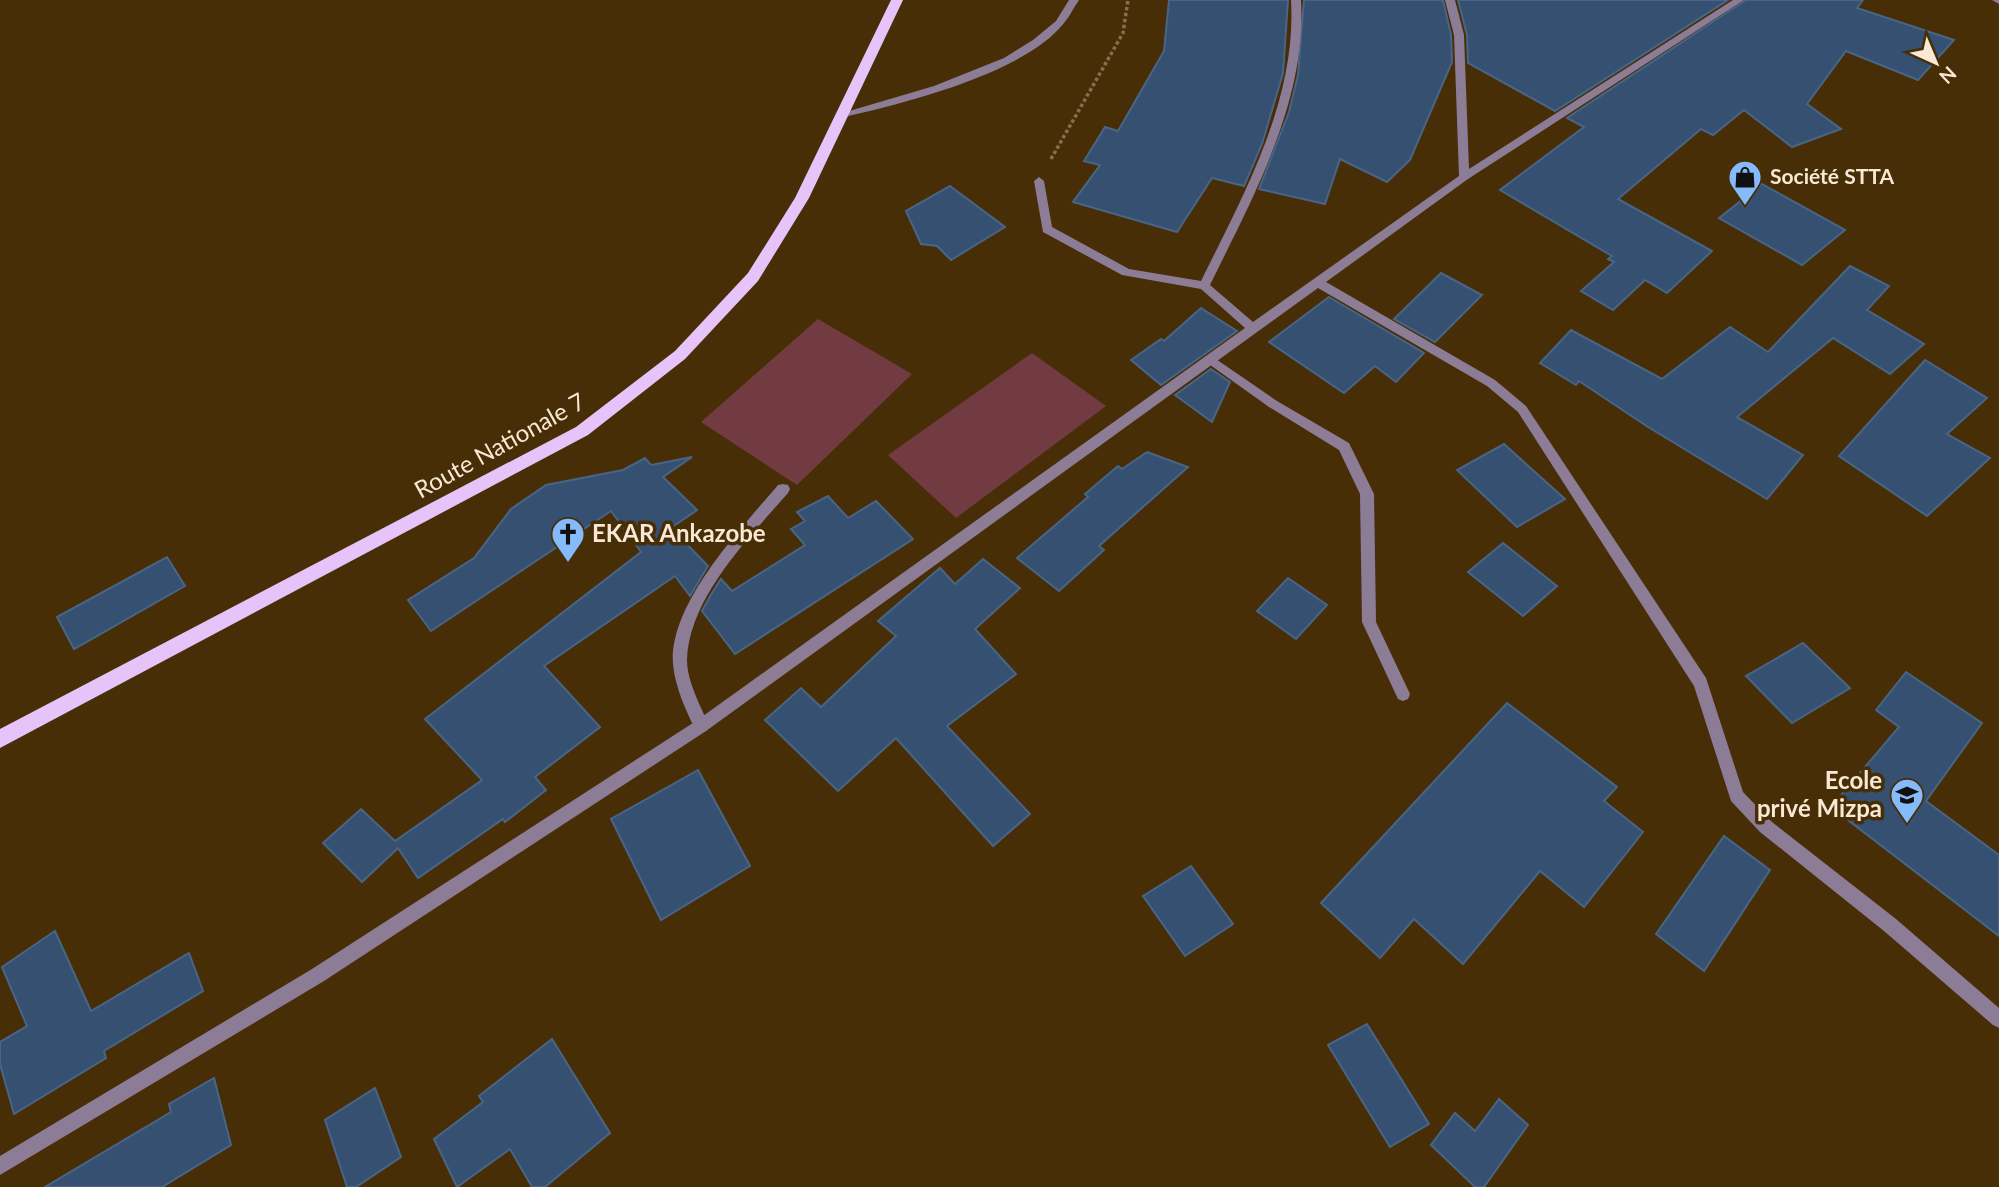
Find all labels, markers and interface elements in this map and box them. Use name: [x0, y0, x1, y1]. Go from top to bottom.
north arrow: [1901, 28, 1971, 98]
text: N: [1935, 62, 1961, 89]
shop icon: Société STTA: [1726, 158, 1764, 207]
place label: Société STTA: [1770, 163, 1894, 188]
street label: Route Nationale 7: [409, 386, 590, 504]
church icon: EKAR Ankazobe: [549, 515, 587, 564]
place label: EKAR Ankazobe: [592, 518, 766, 547]
place label: Ecole privé Mizpa: [1757, 765, 1882, 822]
school or university icon: Ecole privé Mizpa: [1888, 776, 1926, 825]

